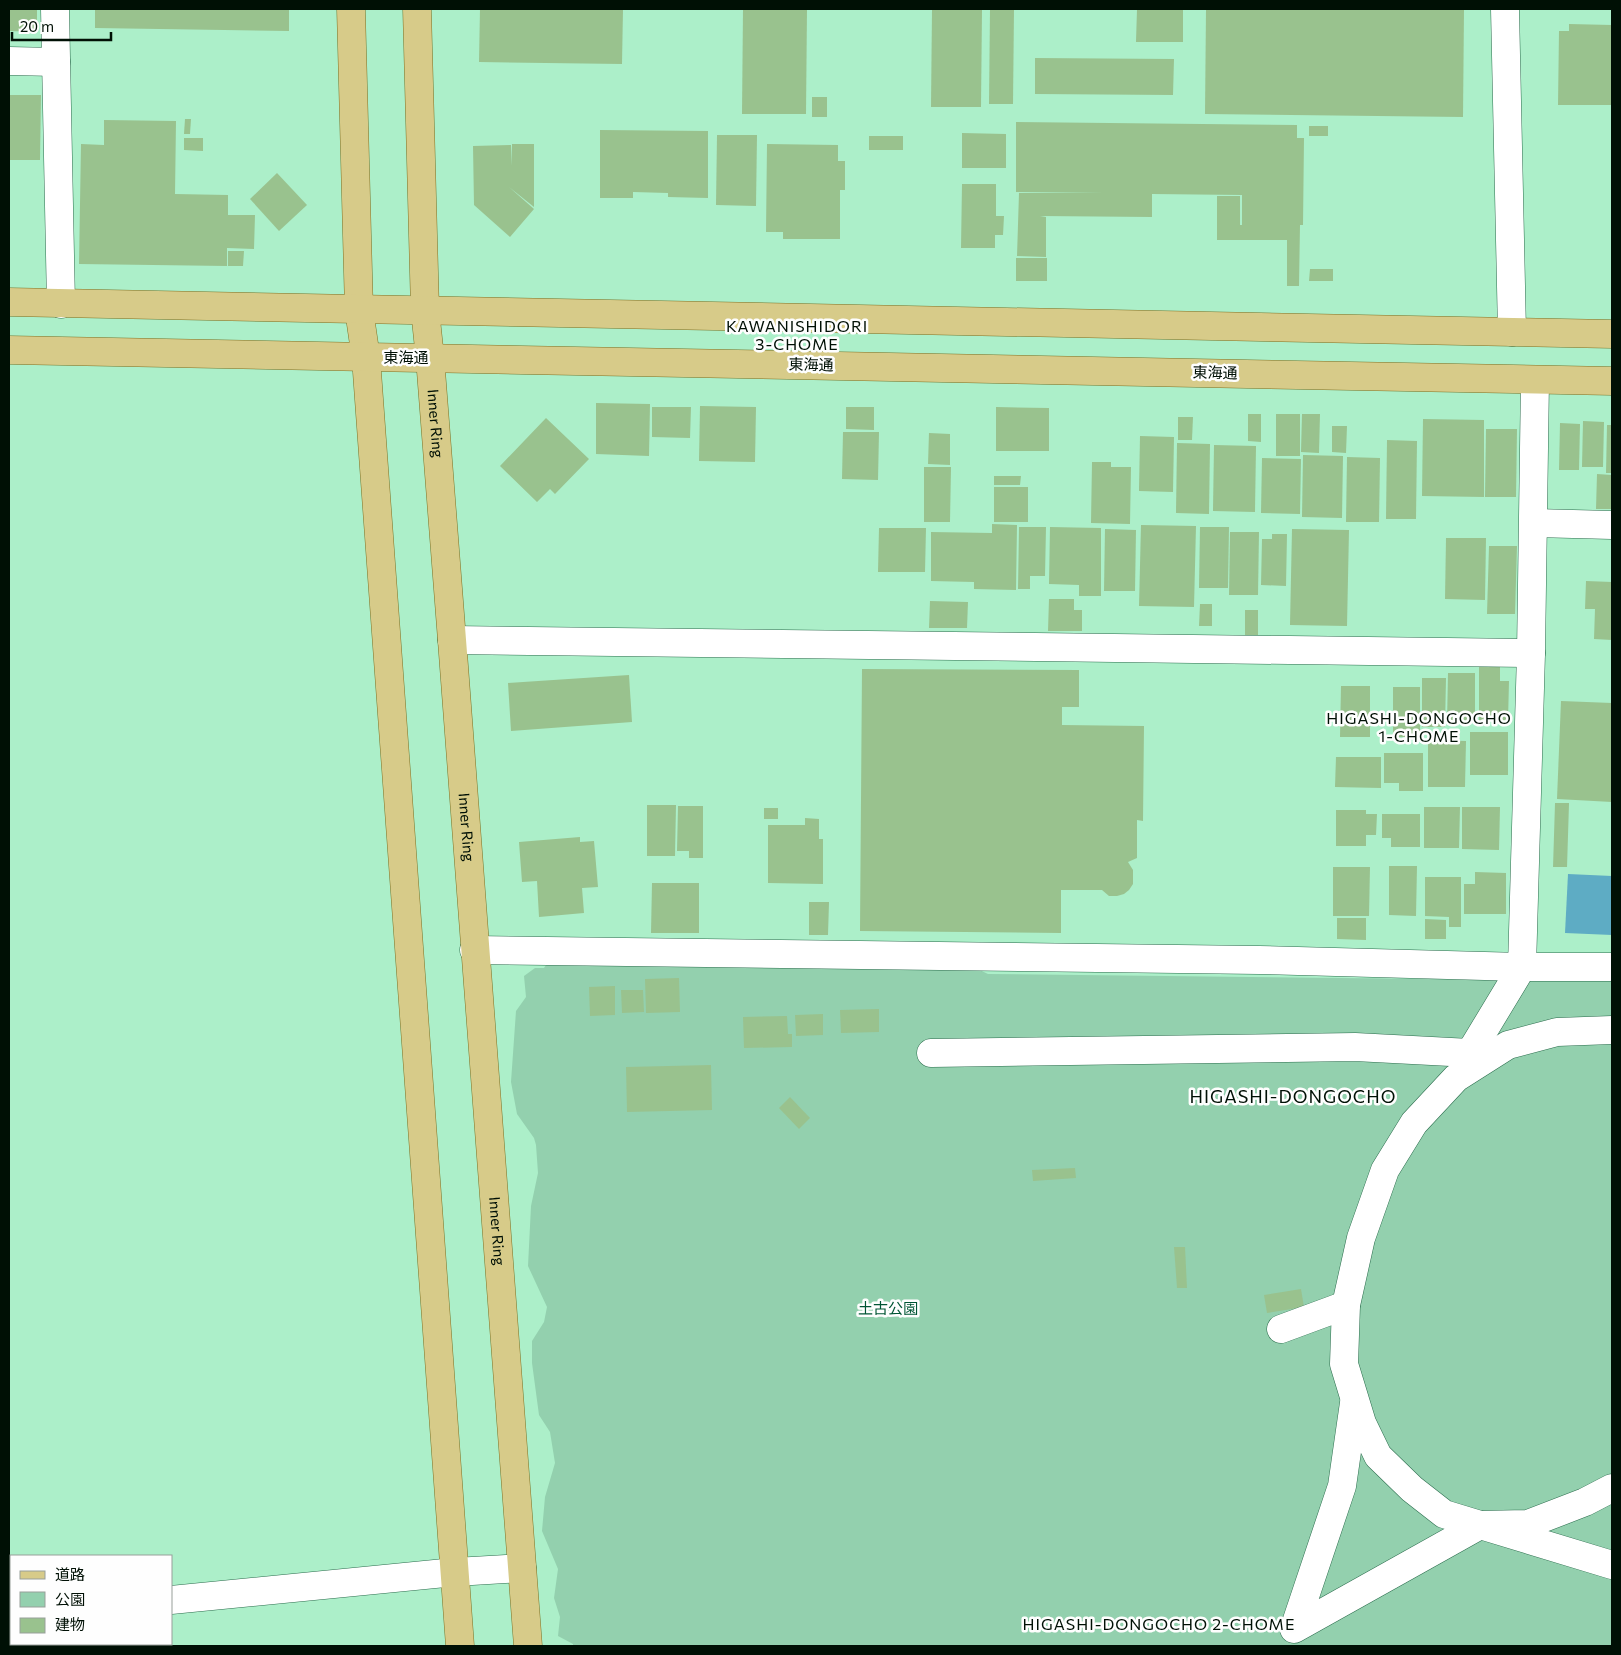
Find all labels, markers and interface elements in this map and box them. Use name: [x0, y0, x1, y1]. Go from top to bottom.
scale bar: [12, 10, 111, 42]
text: 20 m: [20, 17, 54, 35]
district label: KAWANISHIDORI 3-CHOME: [726, 316, 868, 353]
street label: 東海通: [383, 348, 429, 366]
street label: 東海通: [788, 355, 834, 373]
street label: 東海通: [1192, 363, 1238, 381]
street label: Inner Ring: [424, 388, 448, 458]
district label: HIGASHI-DONGOCHO 1-CHOME: [1326, 708, 1512, 745]
street label: Inner Ring: [456, 792, 479, 862]
district label: HIGASHI-DONGOCHO: [1190, 1085, 1396, 1107]
street label: Inner Ring: [486, 1196, 509, 1266]
park label: 土古公園: [858, 1299, 918, 1317]
legend: [10, 1555, 172, 1645]
text: 道路: [55, 1565, 85, 1583]
text: 公園: [55, 1590, 85, 1608]
district label: HIGASHI-DONGOCHO 2-CHOME: [1023, 1614, 1295, 1633]
text: 建物: [55, 1615, 85, 1633]

